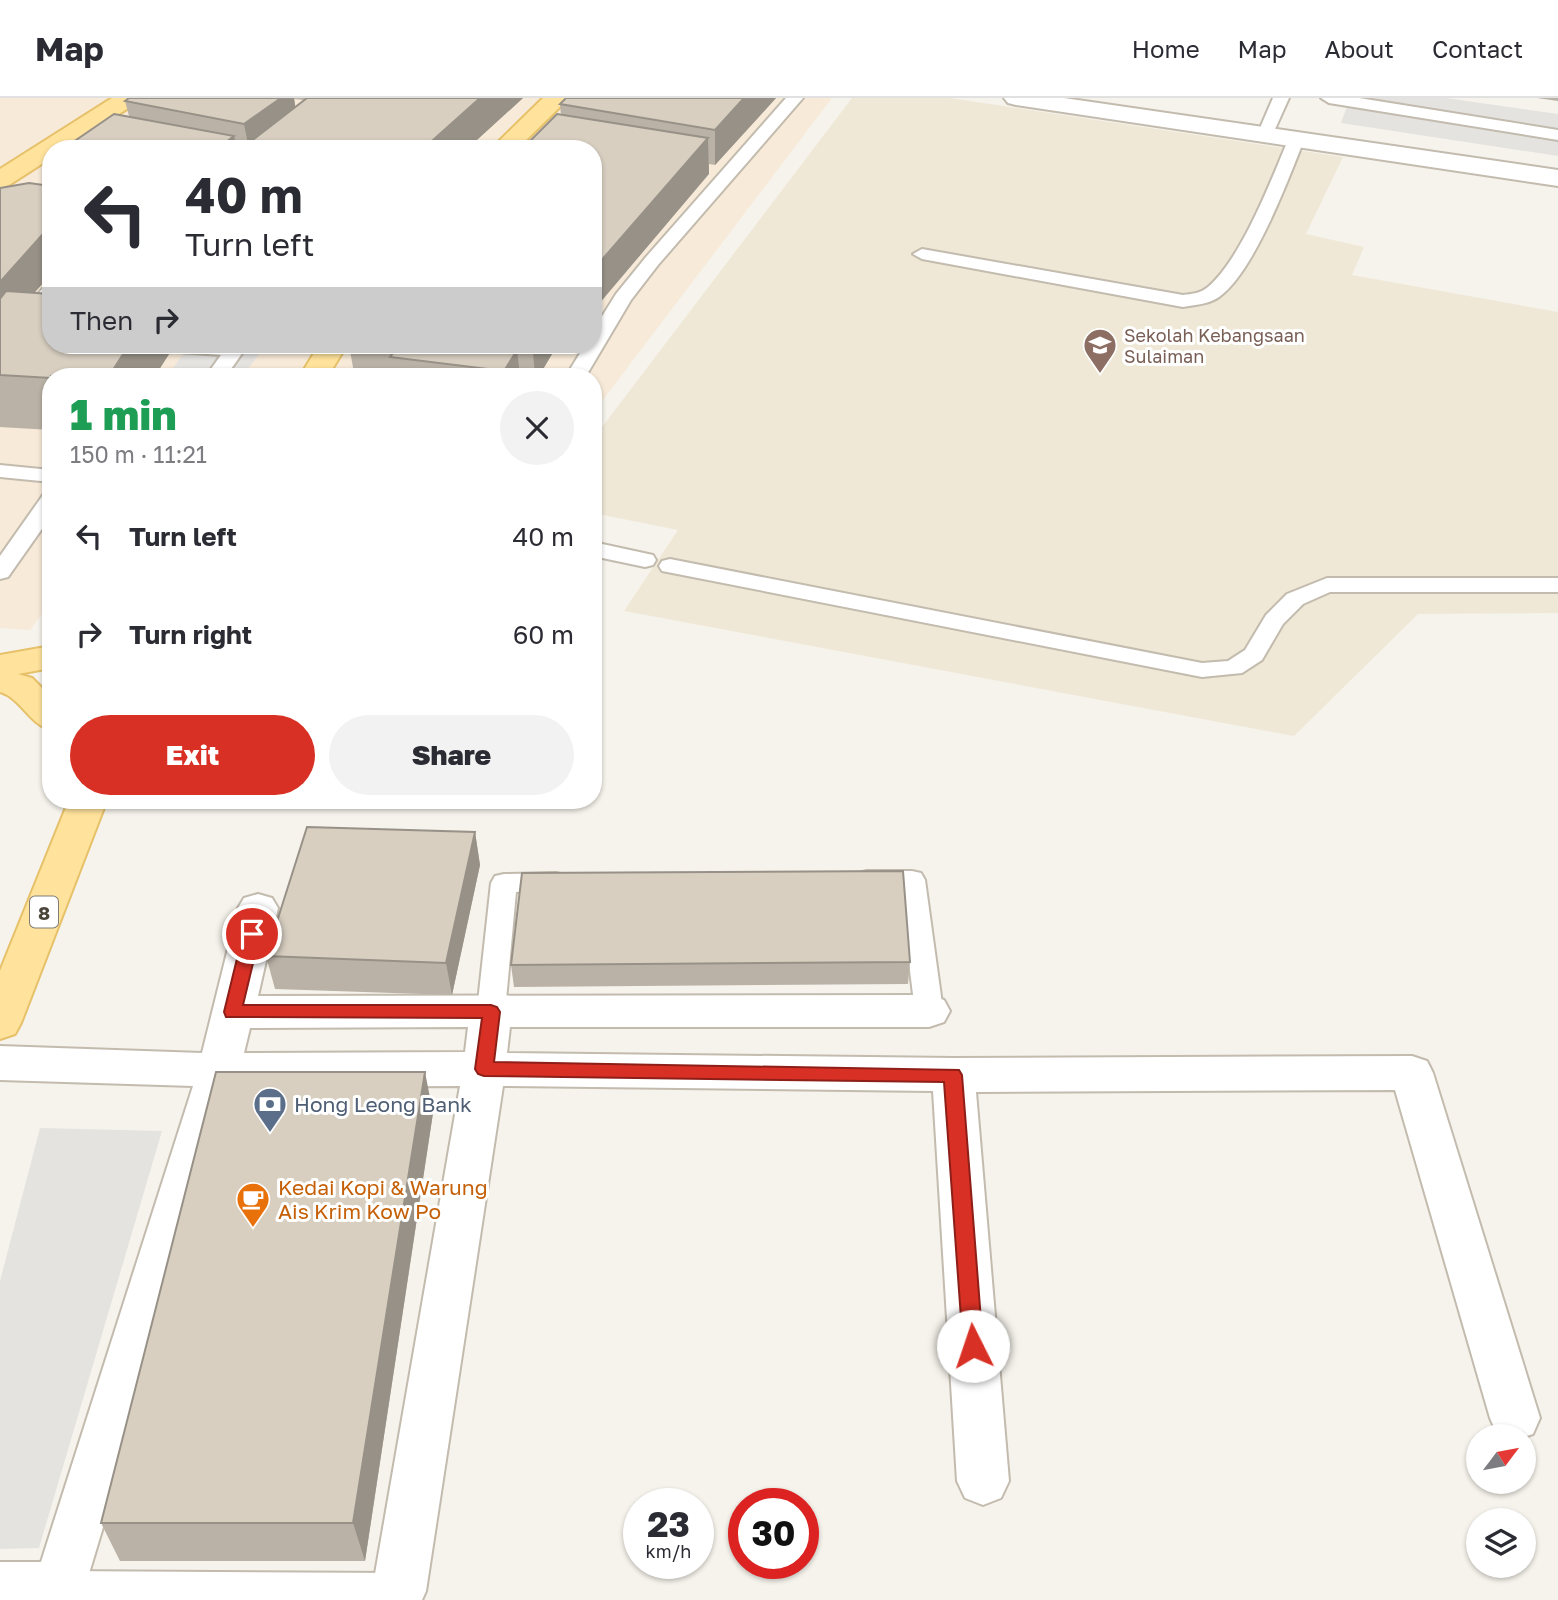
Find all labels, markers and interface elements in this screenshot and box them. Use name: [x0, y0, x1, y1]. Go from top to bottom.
text: Map: [35, 29, 104, 68]
text: Home: [1132, 34, 1200, 63]
text: Map: [1238, 34, 1287, 63]
text: About: [1325, 34, 1394, 63]
text: Contact: [1432, 34, 1523, 63]
text: 40 m: [185, 165, 303, 224]
icon: left: [70, 168, 161, 259]
text: Turn left: [185, 225, 314, 263]
icon: right: [147, 301, 185, 339]
text: Then: [70, 305, 133, 336]
place label: Sekolah Kebangsaan Sulaiman: [1124, 324, 1305, 367]
school or university icon: Sekolah Kebangsaan Sulaiman: [1081, 326, 1119, 375]
text: 1 min: [70, 389, 177, 439]
button: close: [500, 391, 574, 465]
text: 150 m · 11:21: [70, 440, 207, 468]
icon: left: [70, 517, 108, 555]
text: Turn left: [129, 521, 237, 552]
text: 40 m: [513, 521, 574, 552]
icon: right: [70, 615, 108, 653]
text: Turn right: [129, 619, 252, 650]
text: 60 m: [513, 619, 574, 650]
button: Exit: [70, 715, 315, 795]
button: Share: [329, 715, 574, 795]
road number: 8: [30, 897, 58, 928]
pin: [222, 904, 282, 964]
icon: arrive: [233, 915, 271, 953]
bank icon: Hong Leong Bank: [251, 1085, 289, 1134]
place label: Hong Leong Bank: [294, 1091, 472, 1117]
place label: Kedai Kopi & Warung Ais Krim Kow Po: [278, 1174, 488, 1224]
cafe icon: Kedai Kopi & Warung Ais Krim Kow Po: [234, 1180, 272, 1229]
position arrow: [936, 1309, 1010, 1383]
north arrow: [1466, 1424, 1536, 1494]
map controls: [1466, 1424, 1536, 1578]
speed limit sign: 30: [728, 1488, 819, 1579]
text: 23: [647, 1503, 690, 1545]
button: layers: [1466, 1508, 1536, 1578]
text: km/h: [646, 1540, 691, 1562]

